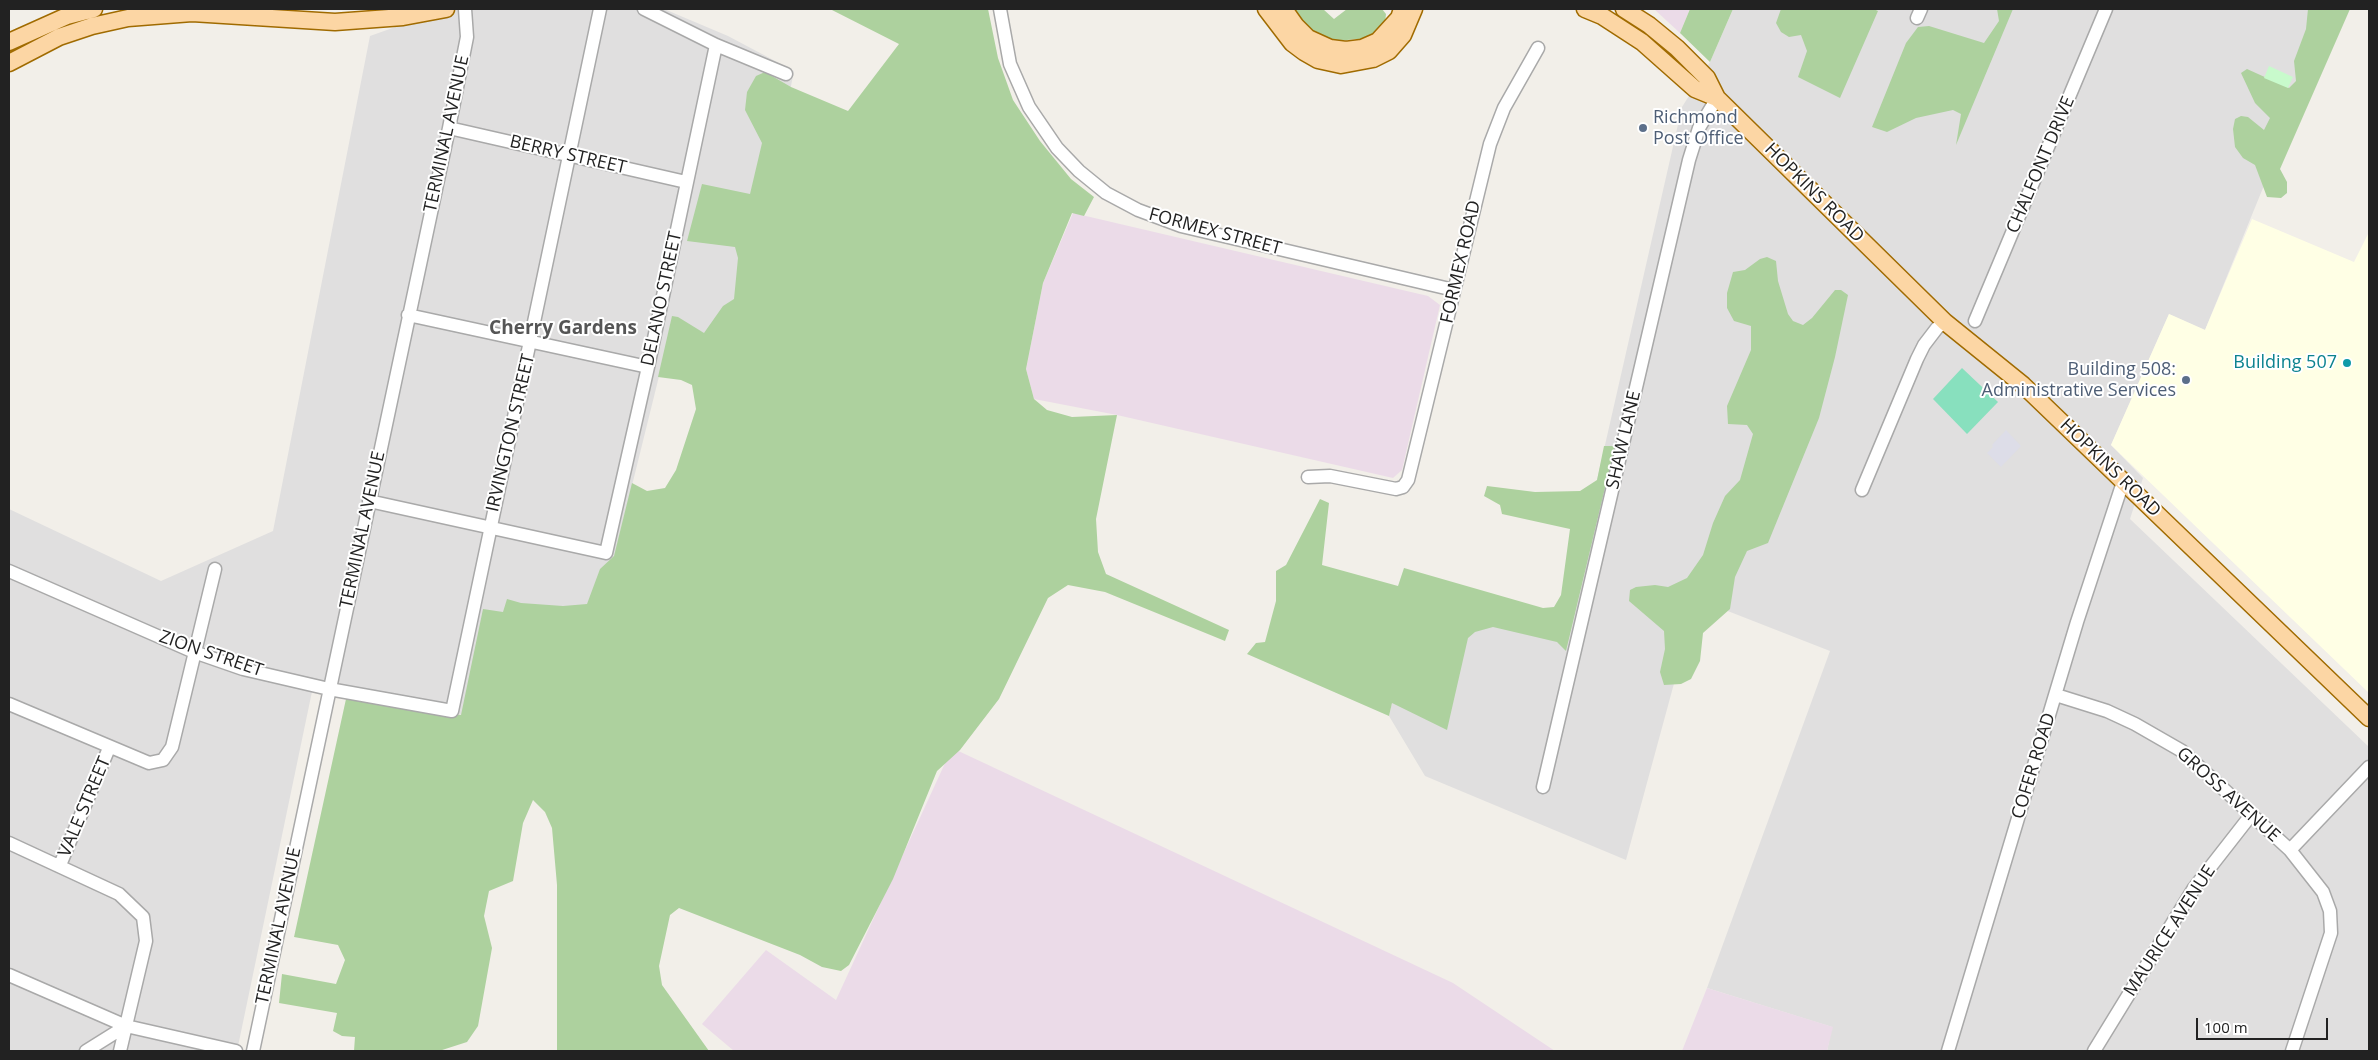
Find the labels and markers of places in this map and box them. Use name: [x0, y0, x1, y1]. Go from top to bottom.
place label: Richmond Post Office: [1653, 107, 1744, 150]
marker: Richmond Post Office: [1637, 122, 1649, 134]
place label: Building 507: [2233, 352, 2337, 374]
marker: Building 507: [2341, 357, 2353, 369]
place label: Building 508: Administrative Services: [1982, 359, 2176, 402]
marker: Building 508: Administrative Services: [2180, 374, 2192, 386]

